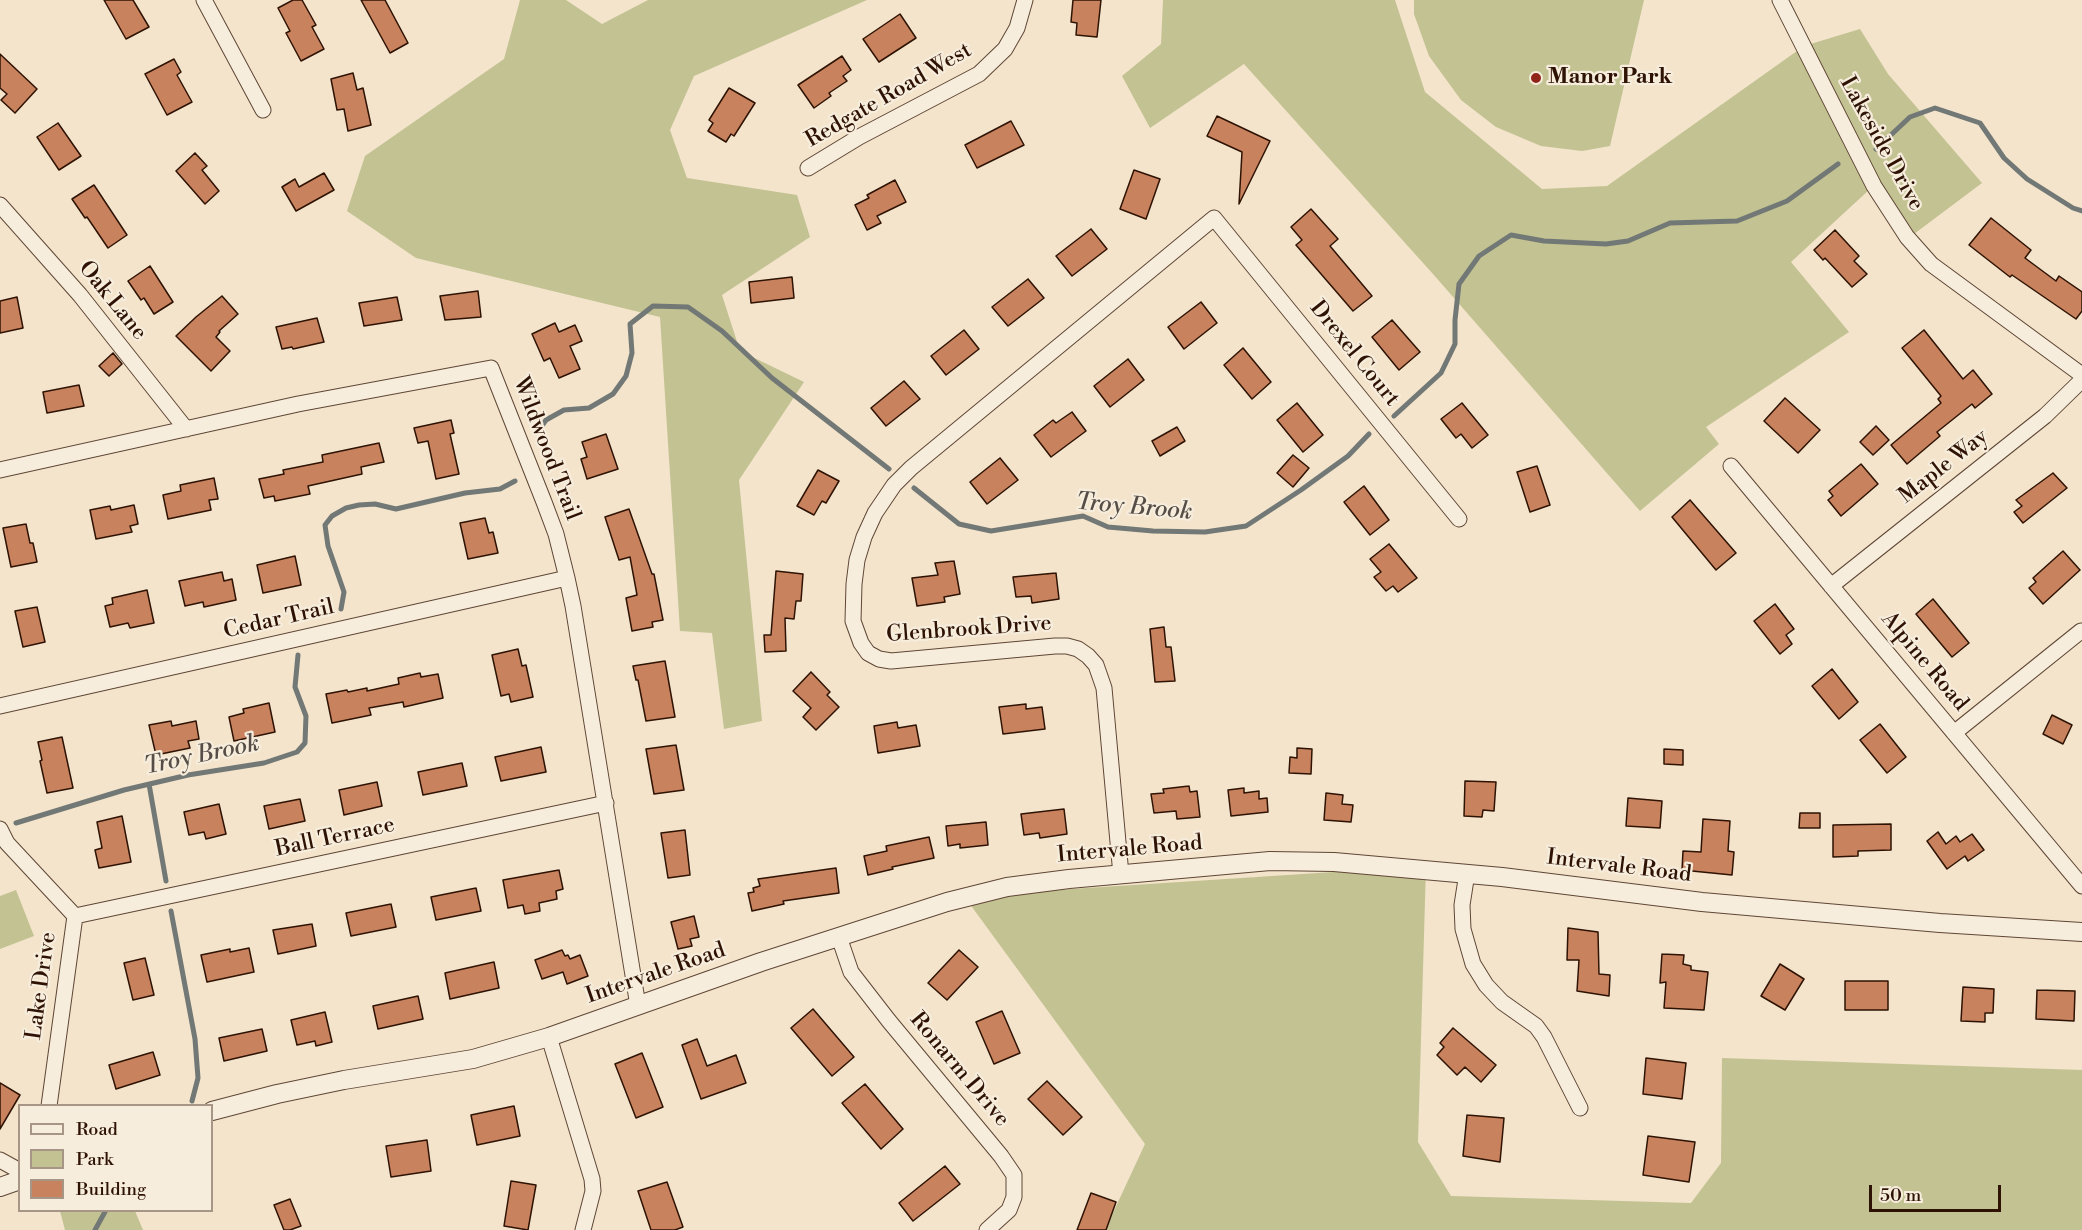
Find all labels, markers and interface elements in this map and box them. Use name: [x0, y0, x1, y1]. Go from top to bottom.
street label: Redgate Road West: [801, 38, 977, 154]
place label: Manor Park: [1548, 65, 1672, 91]
marker: Manor Park: [1529, 71, 1543, 85]
street label: Lakeside Drive: [1833, 72, 1929, 216]
street label: Oak Lane: [72, 256, 152, 346]
street label: Drexel Court: [1303, 296, 1405, 412]
street label: Wildwood Trail: [507, 374, 585, 524]
street label: Maple Way: [1894, 424, 1994, 510]
water label: Troy Brook: [1074, 489, 1194, 527]
street label: Cedar Trail: [221, 594, 337, 646]
street label: Alpine Road: [1875, 607, 1973, 717]
street label: Glenbrook Drive: [886, 611, 1052, 649]
water label: Troy Brook: [142, 730, 262, 782]
street label: Ball Terrace: [273, 812, 397, 864]
street label: Intervale Road: [1056, 830, 1204, 870]
street label: Intervale Road: [1545, 845, 1693, 889]
street label: Lake Drive: [21, 930, 63, 1042]
street label: Intervale Road: [583, 938, 729, 1010]
street label: Ronarm Drive: [903, 1007, 1015, 1133]
legend: [18, 1104, 213, 1212]
text: Road: [76, 1118, 118, 1141]
text: Park: [76, 1148, 113, 1171]
scale bar: [1872, 1173, 2004, 1211]
text: Building: [76, 1178, 146, 1201]
text: 50 m: [1880, 1184, 1921, 1207]

